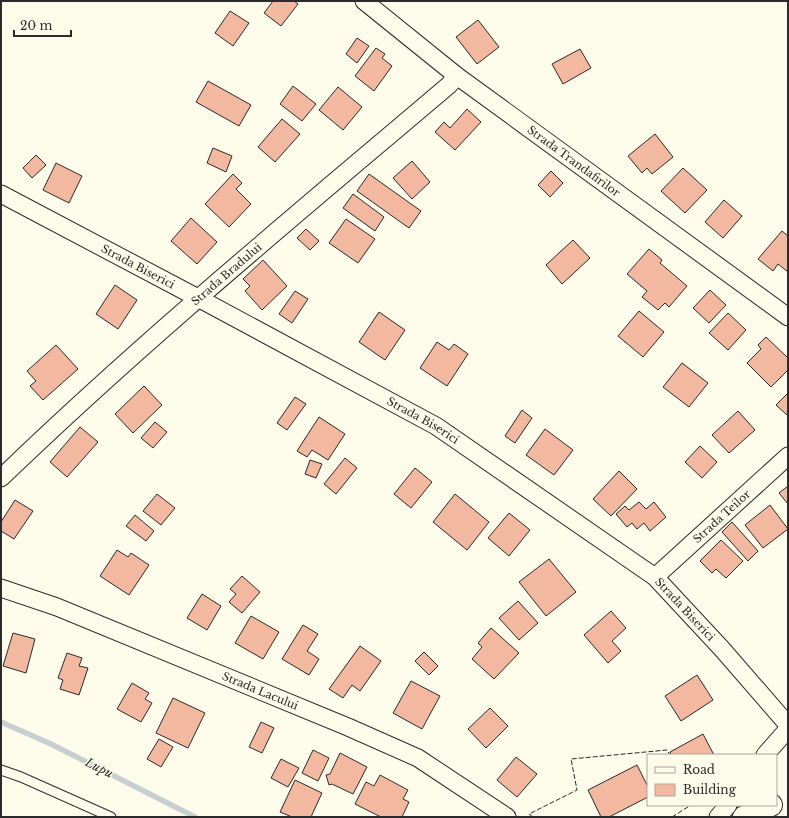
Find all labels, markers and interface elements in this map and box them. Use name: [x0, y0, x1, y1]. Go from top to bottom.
scale bar: [14, 12, 71, 38]
text: 20 m: [20, 18, 52, 33]
street label: Strada Trandafirilor: [525, 123, 624, 200]
street label: Strada Bradului: [188, 240, 265, 308]
street label: Strada Biserici: [99, 241, 178, 292]
street label: Strada Biserici: [385, 394, 462, 447]
street label: Strada Teilor: [690, 486, 754, 546]
street label: Strada Biserici: [652, 575, 718, 644]
street label: Strada Lacului: [220, 669, 301, 713]
water label: Lupu: [82, 754, 116, 781]
legend: [647, 754, 777, 806]
text: Road: [683, 762, 715, 777]
text: Building: [683, 782, 737, 797]

